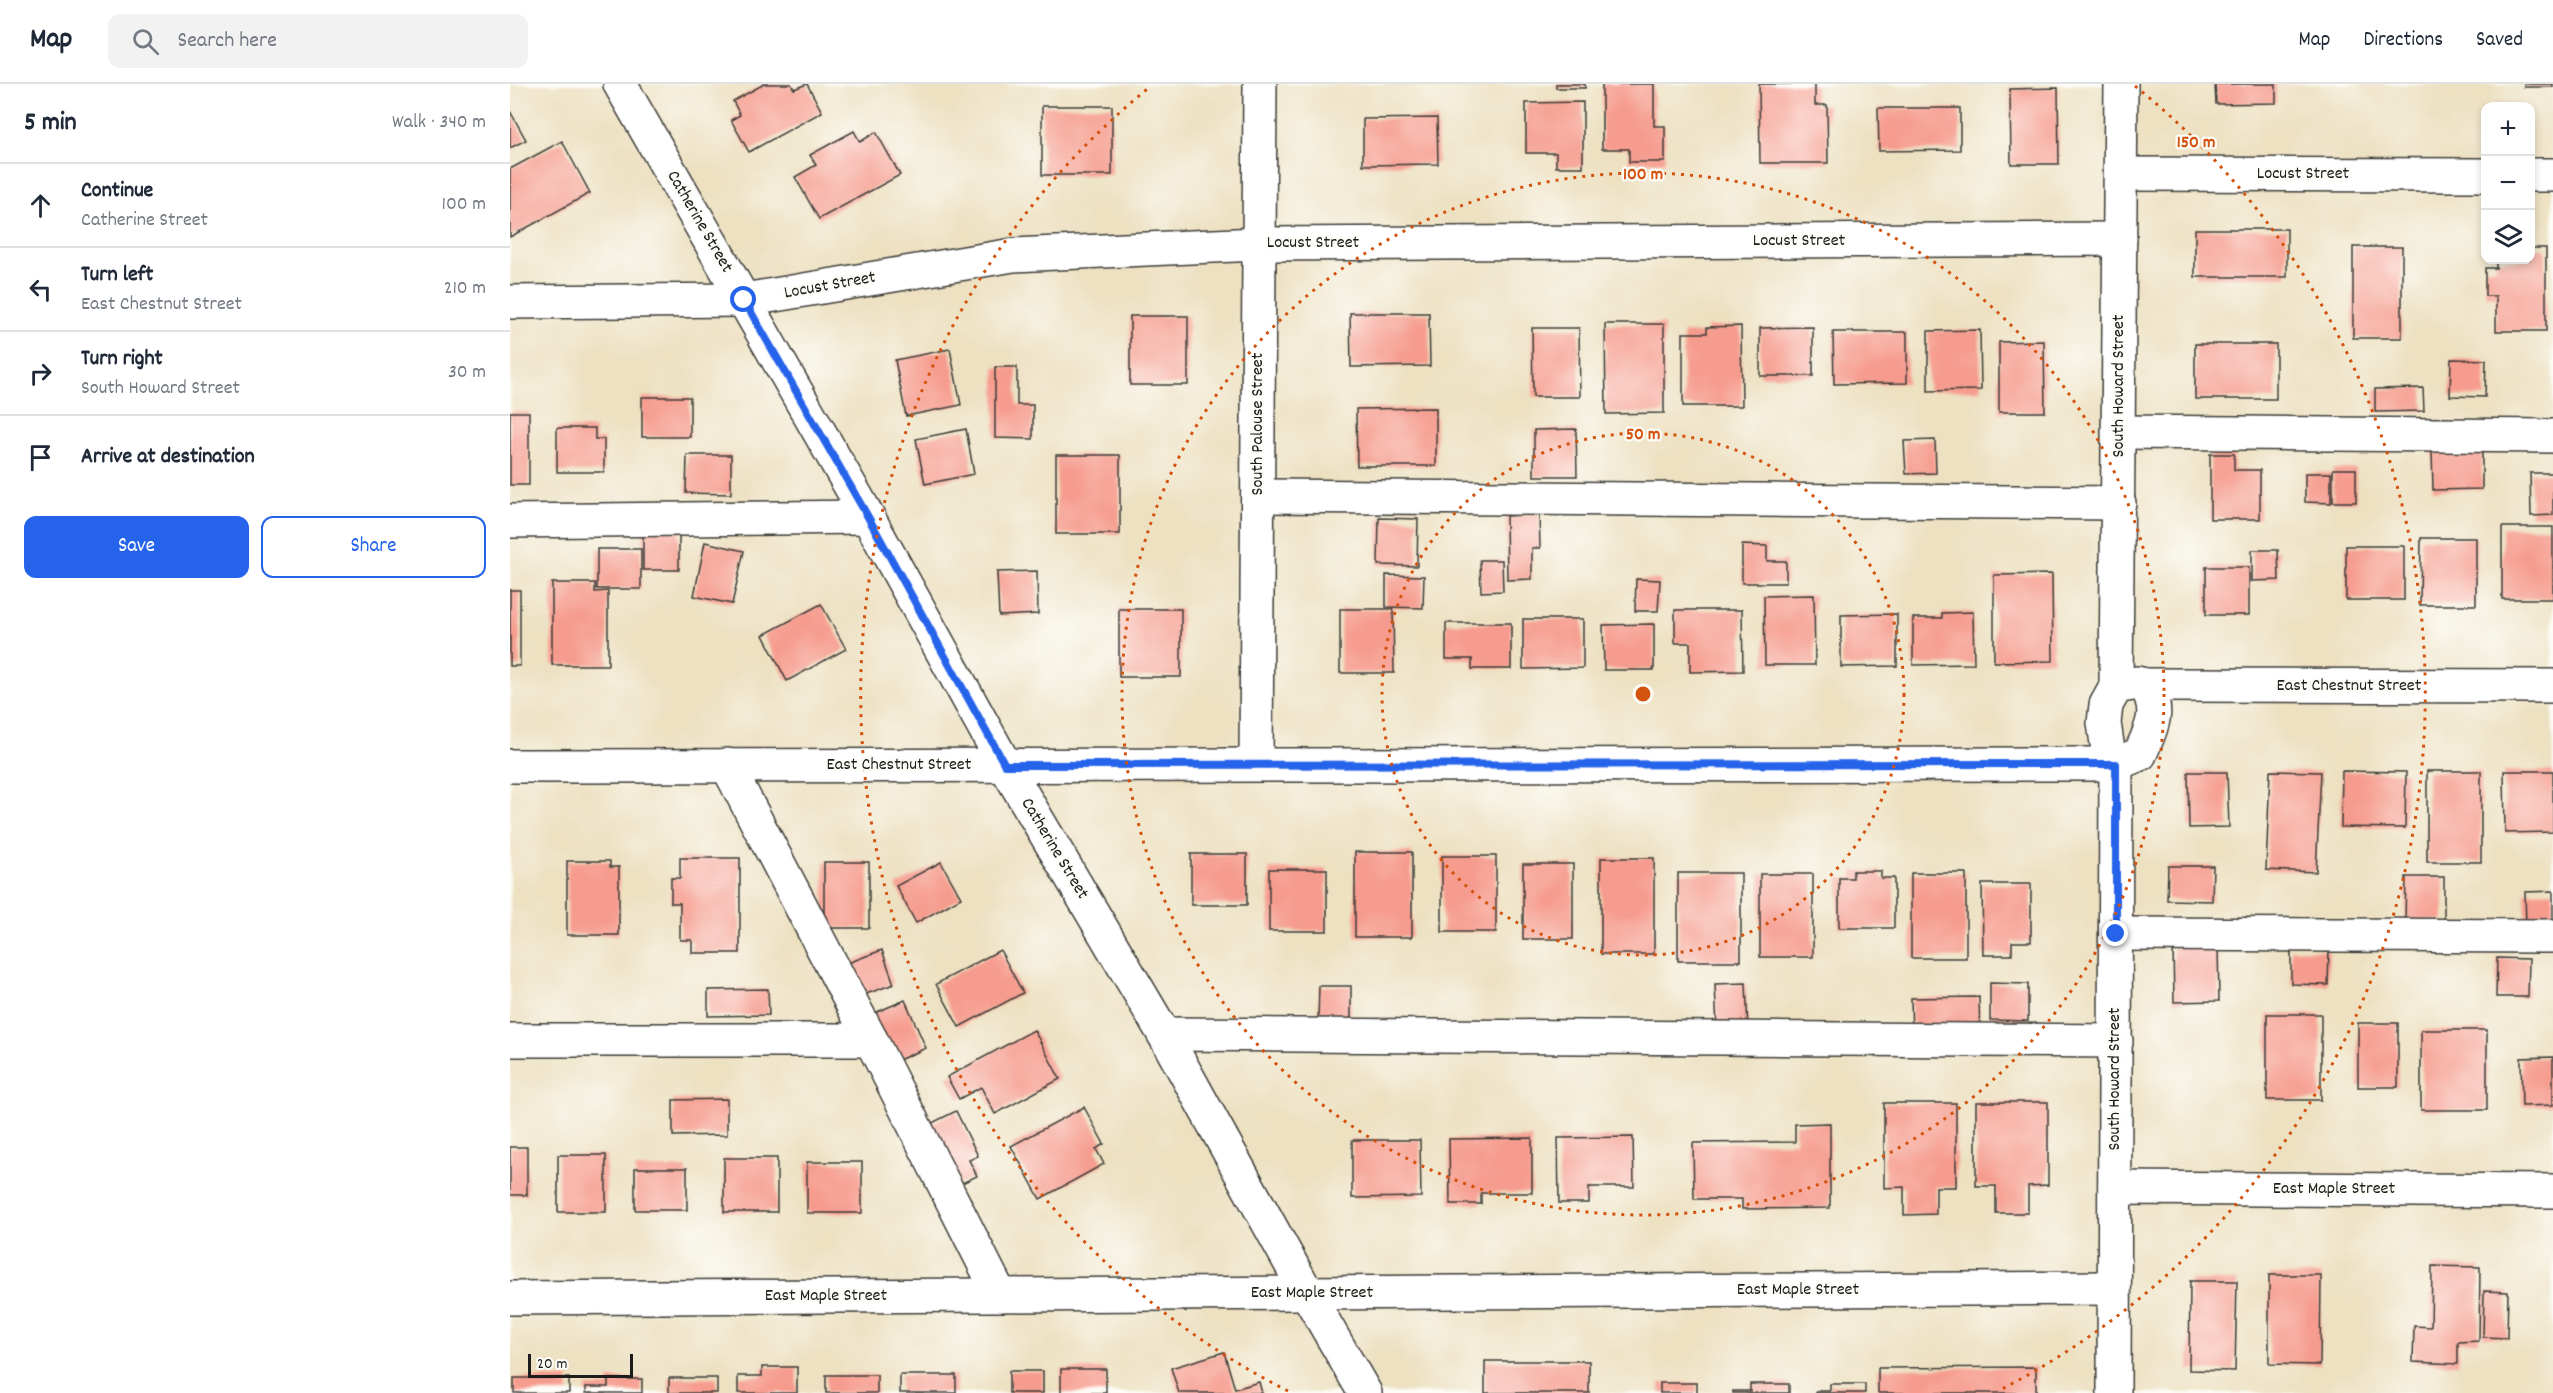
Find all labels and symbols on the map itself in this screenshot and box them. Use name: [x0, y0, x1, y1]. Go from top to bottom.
text: 150 m: [2177, 131, 2215, 156]
street label: Locust Street: [2257, 162, 2350, 187]
text: 100 m: [1623, 163, 1663, 188]
street label: Catherine Street: [660, 166, 739, 278]
street label: Locust Street: [1753, 229, 1846, 254]
street label: Locust Street: [1267, 231, 1360, 256]
street label: Locust Street: [782, 266, 878, 306]
route start: [730, 286, 756, 312]
street label: South Howard Street: [2107, 314, 2132, 457]
street label: South Palouse Street: [1246, 352, 1271, 495]
text: 50 m: [1626, 423, 1660, 448]
street label: East Chestnut Street: [2277, 674, 2422, 699]
centre of rings: [1633, 684, 1653, 704]
street label: East Chestnut Street: [827, 753, 972, 778]
street label: Catherine Street: [1014, 794, 1094, 905]
route end: [2102, 920, 2128, 946]
street label: South Howard Street: [2103, 1007, 2128, 1150]
street label: East Maple Street: [2273, 1177, 2396, 1202]
street label: East Maple Street: [1737, 1278, 1860, 1303]
street label: East Maple Street: [1251, 1281, 1374, 1306]
street label: East Maple Street: [765, 1284, 888, 1309]
scale bar: [528, 1351, 633, 1378]

